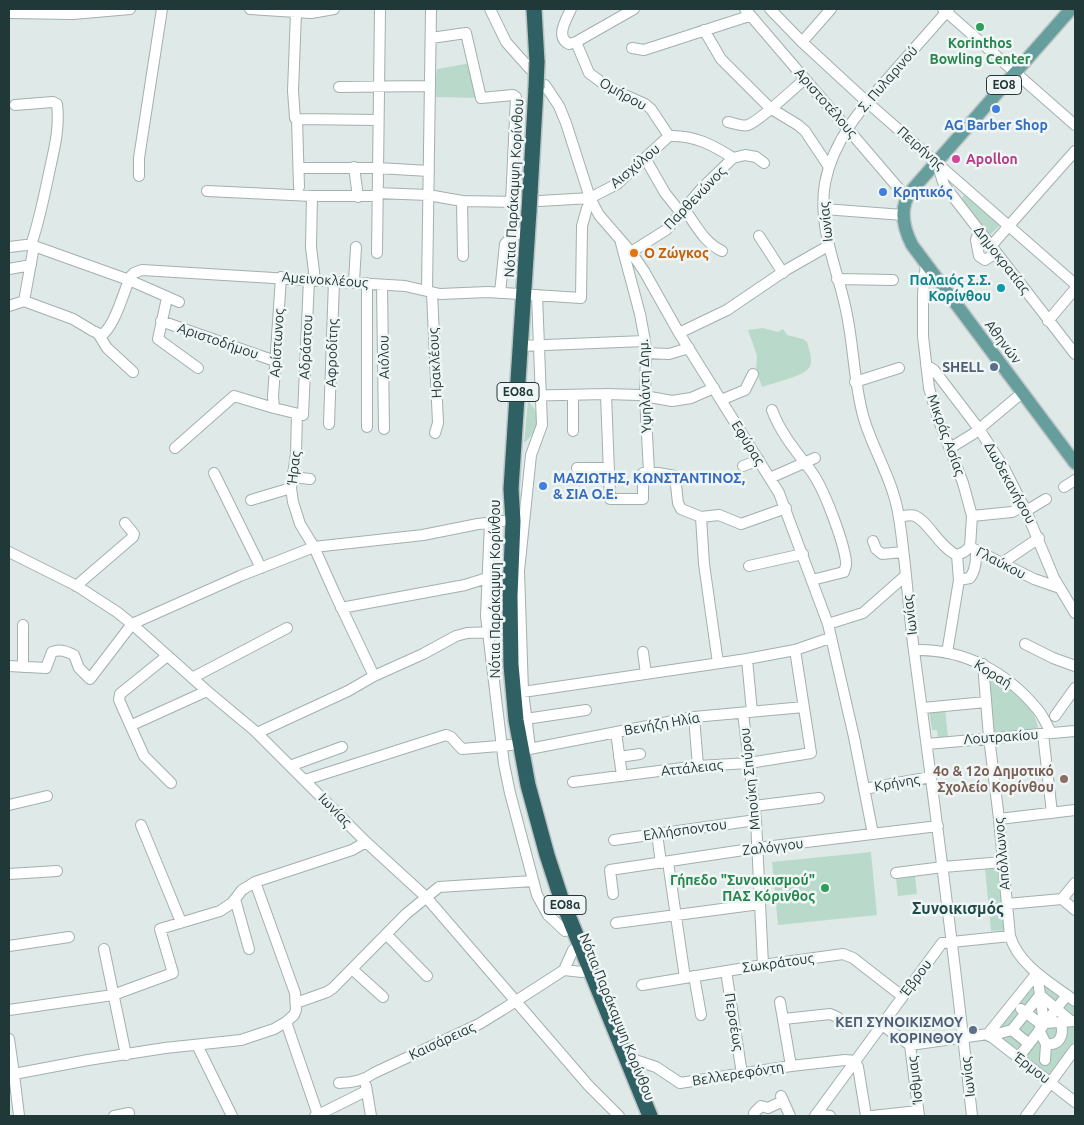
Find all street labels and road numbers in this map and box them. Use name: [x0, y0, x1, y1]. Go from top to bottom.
street label: Σ. Πυλαρινού: [855, 42, 921, 116]
street label: Αριστοτέλους: [791, 65, 861, 141]
street label: Ομήρου: [596, 74, 650, 114]
road number: ΕΟ8: [986, 76, 1022, 94]
street label: Νότια Παράκαμψη Κορίνθου: [501, 98, 527, 278]
street label: Πειρήνης: [894, 123, 948, 173]
street label: Αισχύλου: [607, 140, 663, 192]
street label: Παρθενώνος: [661, 163, 729, 233]
street label: Ιωνίας: [816, 201, 836, 243]
street label: Δημοκρατίας: [970, 223, 1034, 297]
street label: Αμεινοκλέους: [281, 269, 369, 291]
street label: Αρίστωνος: [266, 308, 288, 378]
street label: Αδράστου: [296, 314, 316, 380]
street label: Αθηνών: [981, 317, 1025, 367]
street label: Αφροδίτης: [322, 318, 342, 388]
street label: Αριστοδήμου: [175, 319, 261, 363]
street label: Ηρακλέους: [425, 327, 445, 399]
street label: Αιόλου: [375, 335, 393, 379]
street label: Υψηλάντη Δημ.: [635, 338, 655, 434]
road number: ΕΟ8α: [497, 382, 539, 402]
street label: Μικράς Ασίας: [924, 392, 968, 478]
street label: Εφύρας: [728, 418, 768, 468]
street label: Δωδεκανήσου: [981, 439, 1039, 527]
street label: Ήρας: [284, 450, 304, 486]
street label: Νότια Παράκαμψη Κορίνθου: [487, 499, 503, 679]
street label: Γλαύκου: [973, 543, 1029, 583]
street label: Ιωνίας: [899, 594, 921, 636]
street label: Κοραή: [971, 656, 1015, 692]
street label: Βενήζη Ηλία: [623, 709, 701, 739]
street label: Λουτρακίου: [963, 726, 1039, 748]
street label: Μπούκη Σπύρου: [736, 727, 764, 831]
street label: Αττάλειας: [660, 756, 724, 780]
street label: Κρήνης: [873, 771, 921, 795]
street label: Ιωνίας: [315, 790, 355, 830]
street label: Ελλήσποντου: [642, 816, 728, 844]
street label: Απόλλωνος: [990, 817, 1014, 891]
street label: Ζαλόγγου: [742, 835, 804, 859]
road number: ΕΟ8α: [544, 896, 586, 914]
street label: Νότια Παράκαμψη Κορίνθου: [576, 931, 658, 1103]
street label: Σωκράτους: [741, 950, 815, 976]
street label: Έβρου: [897, 956, 935, 1000]
street label: Περσέως: [721, 992, 747, 1052]
street label: Καισάρειας: [406, 1018, 478, 1064]
street label: Έρμου: [1011, 1049, 1053, 1087]
street label: Ίσθμιας: [904, 1055, 926, 1105]
street label: Ιωνίας: [957, 1056, 979, 1098]
street label: Βελλερεφόντη: [691, 1058, 785, 1090]

